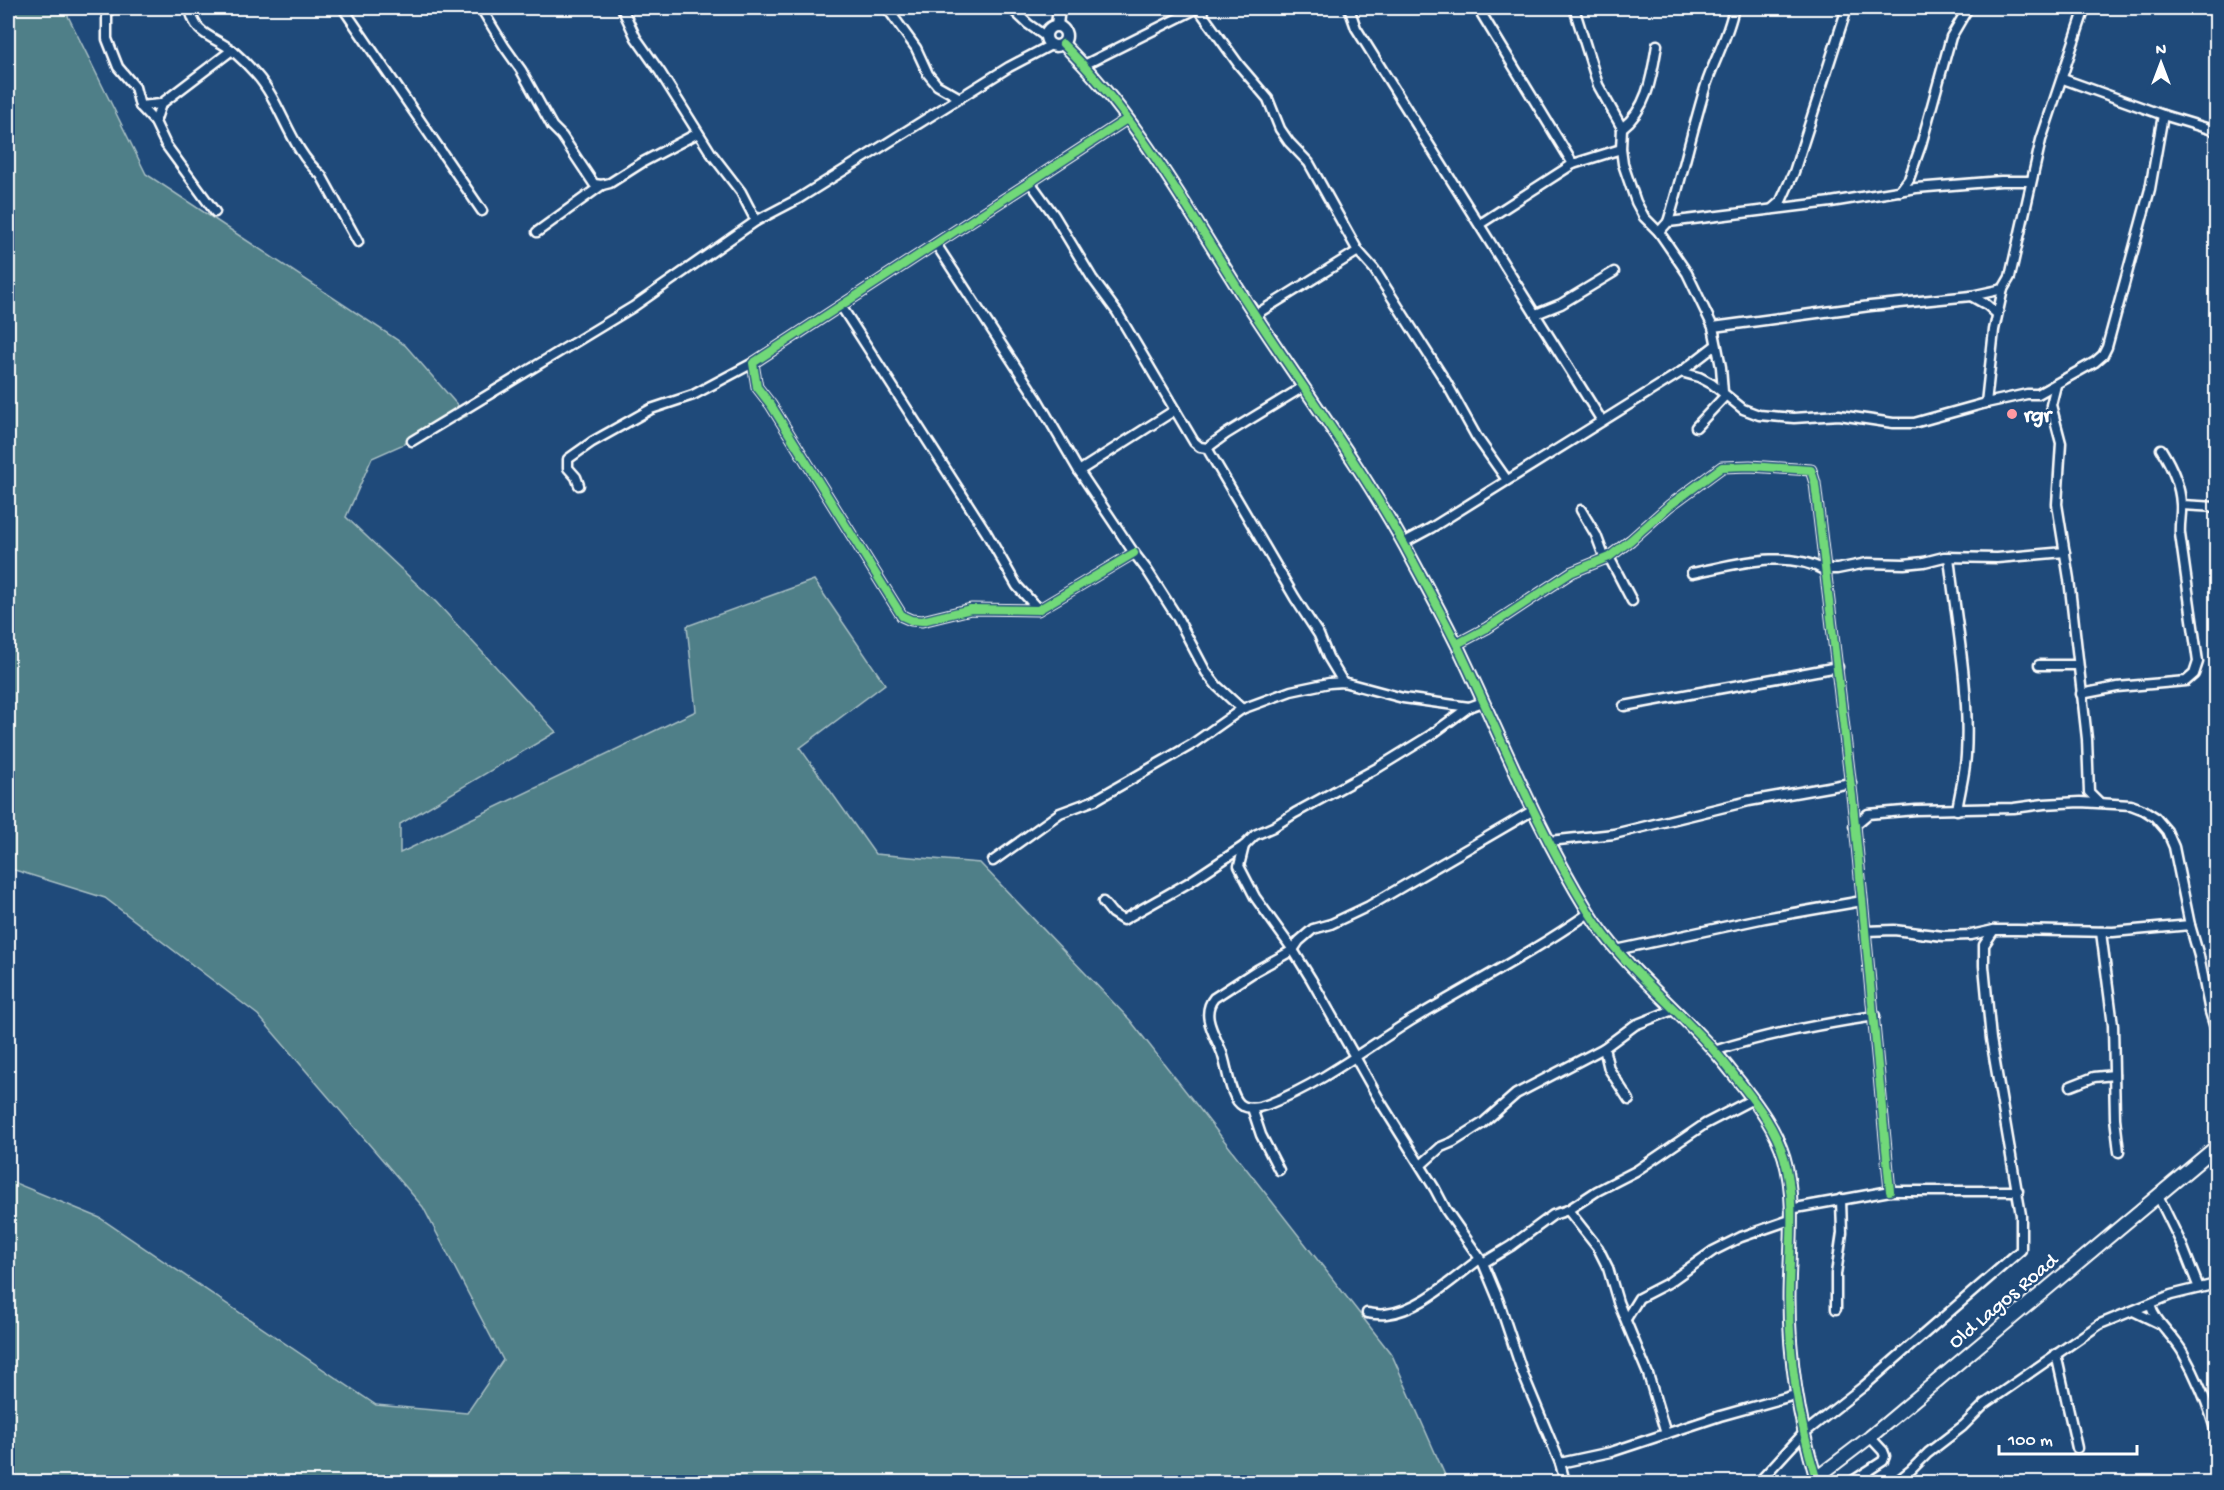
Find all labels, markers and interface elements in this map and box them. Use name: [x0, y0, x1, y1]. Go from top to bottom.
north arrow: [2131, 33, 2191, 93]
text: N: [2156, 42, 2167, 61]
place label: rgr: [2023, 405, 2053, 430]
marker: rgr: [2005, 407, 2019, 421]
street label: Old Lagos Road: [1944, 1249, 2065, 1356]
scale bar: [1999, 1418, 2137, 1456]
text: 100 m: [2007, 1431, 2053, 1452]

